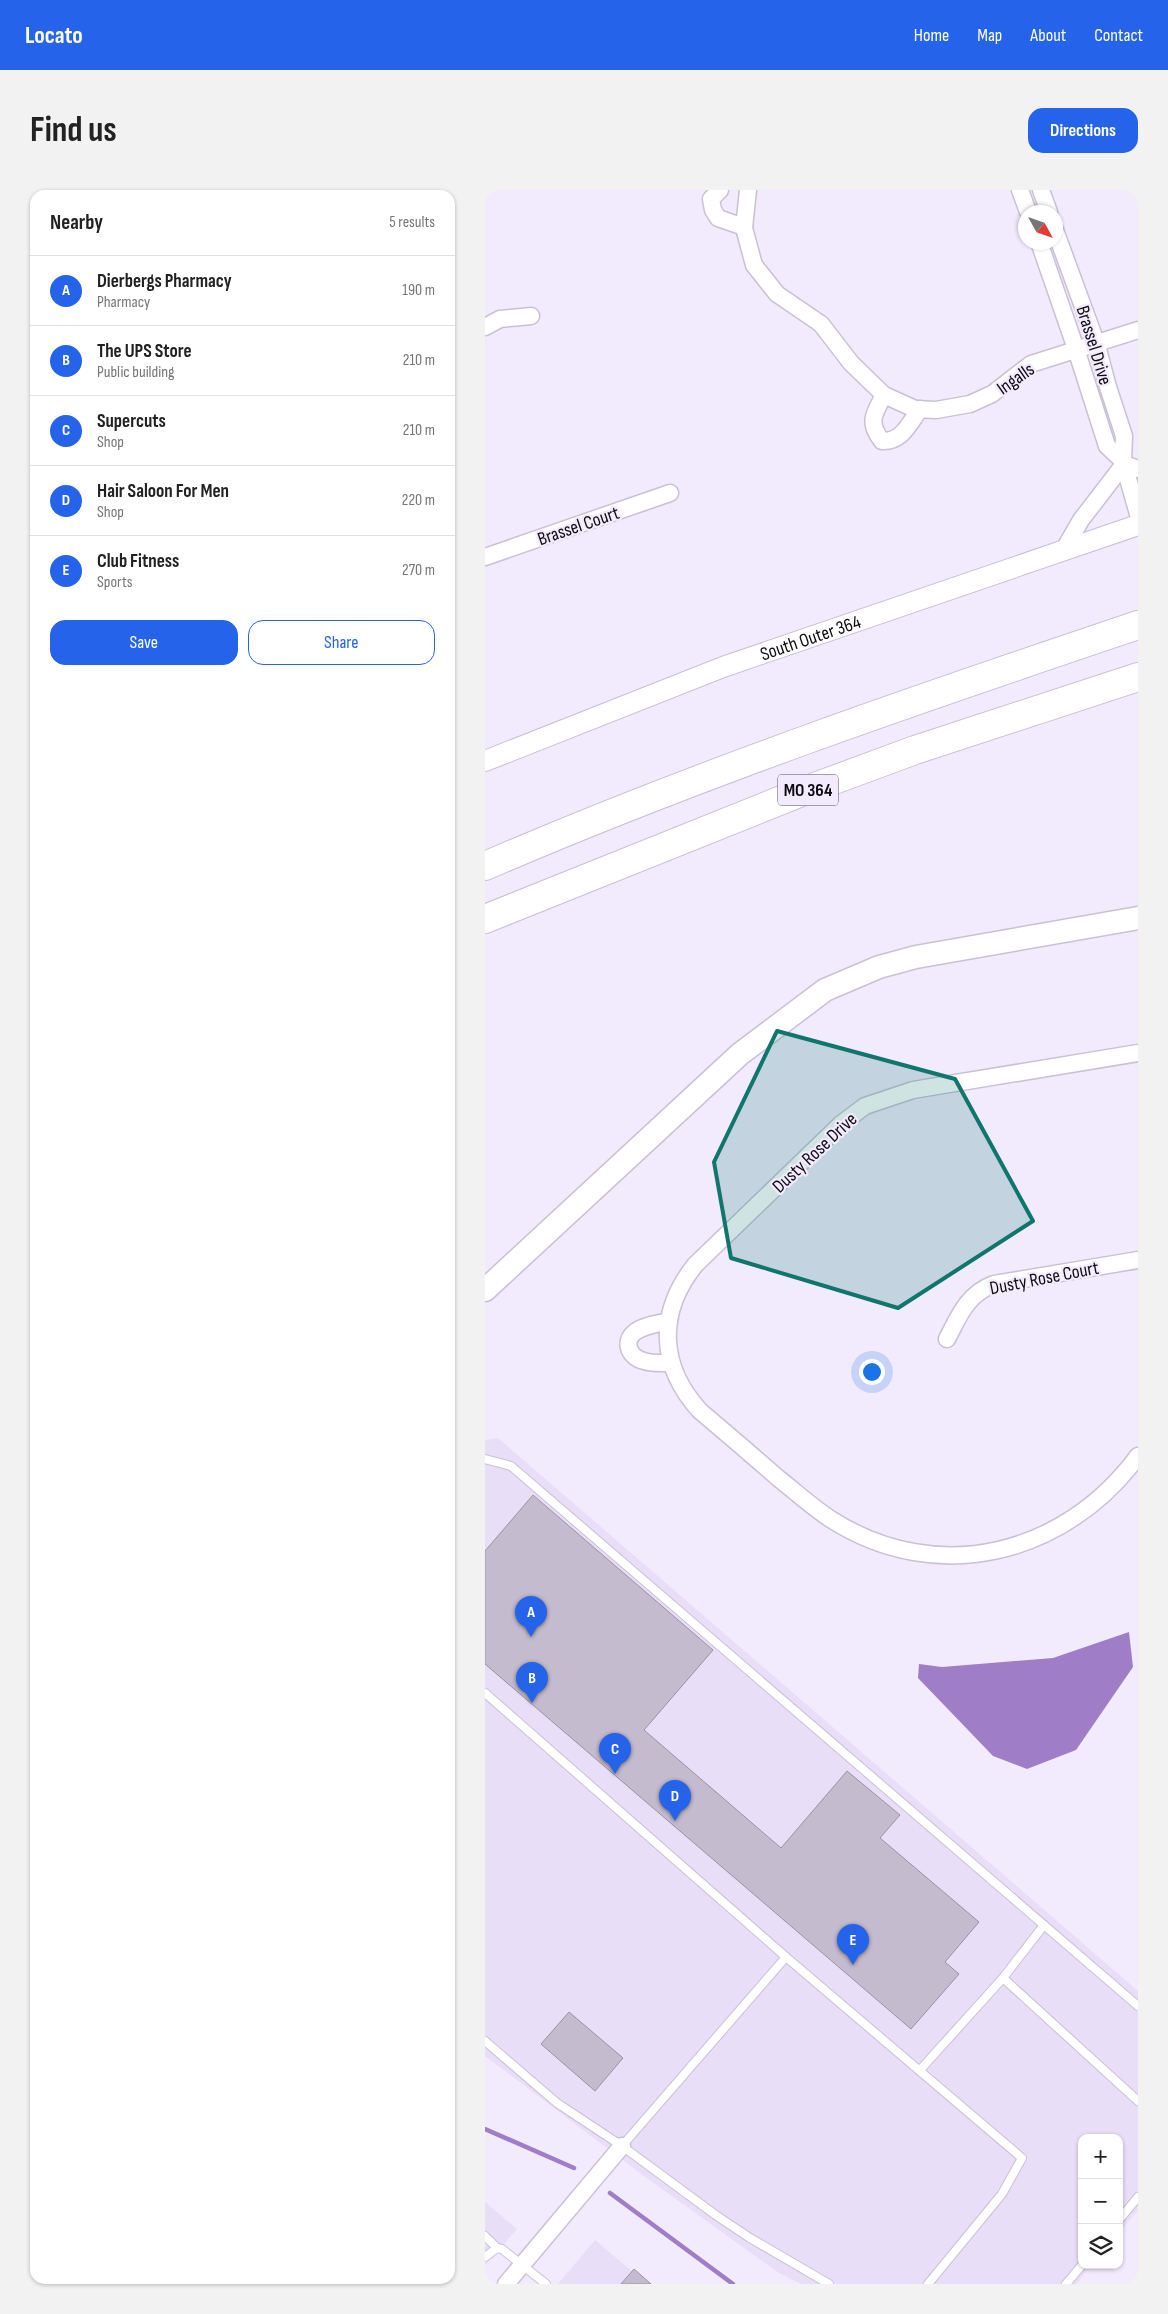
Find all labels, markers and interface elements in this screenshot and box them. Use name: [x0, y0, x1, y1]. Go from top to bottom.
text: Locato: [25, 21, 83, 50]
text: Home: [914, 25, 949, 46]
text: Map: [977, 25, 1002, 46]
text: About: [1030, 25, 1066, 46]
text: Contact: [1094, 25, 1143, 46]
button: Directions: [1028, 108, 1138, 153]
text: Find us: [30, 109, 117, 152]
north arrow: [1018, 205, 1063, 250]
text: Nearby: [50, 210, 103, 235]
text: 5 results: [389, 213, 435, 232]
text: Dierbergs Pharmacy: [97, 270, 232, 293]
text: A: [62, 281, 70, 300]
text: 190 m: [402, 281, 435, 300]
text: Pharmacy: [97, 293, 150, 312]
street label: Brassel Drive: [1071, 303, 1117, 388]
text: The UPS Store: [97, 340, 192, 363]
text: B: [62, 351, 70, 370]
text: 210 m: [403, 351, 435, 370]
street label: Ingalls: [993, 358, 1039, 400]
text: Public building: [97, 363, 174, 382]
text: Supercuts: [97, 410, 166, 433]
text: C: [62, 421, 70, 440]
text: 210 m: [403, 421, 435, 440]
text: Shop: [97, 433, 124, 452]
text: Hair Saloon For Men: [97, 480, 229, 503]
text: D: [62, 491, 70, 510]
text: 220 m: [402, 491, 435, 510]
street label: Brassel Court: [535, 502, 623, 551]
text: Shop: [97, 503, 124, 522]
text: Club Fitness: [97, 550, 179, 573]
text: E: [63, 561, 69, 580]
text: 270 m: [402, 561, 435, 580]
text: Sports: [97, 573, 132, 592]
street label: South Outer 364: [757, 611, 864, 666]
button: Save: [50, 620, 238, 665]
button: Share: [248, 620, 435, 665]
road number: MO 364: [778, 774, 838, 806]
street label: Dusty Rose Drive: [768, 1108, 862, 1198]
street label: Dusty Rose Court: [988, 1257, 1101, 1300]
your location: [859, 1359, 885, 1385]
pin: A: [515, 1596, 547, 1637]
pin: B: [516, 1662, 548, 1703]
pin: C: [599, 1733, 631, 1774]
pin: D: [659, 1780, 691, 1821]
pin: E: [837, 1924, 869, 1965]
map controls: [1078, 2134, 1123, 2269]
button: +: [1078, 2134, 1123, 2179]
button: −: [1078, 2179, 1123, 2224]
button: layers: [1078, 2224, 1123, 2269]

